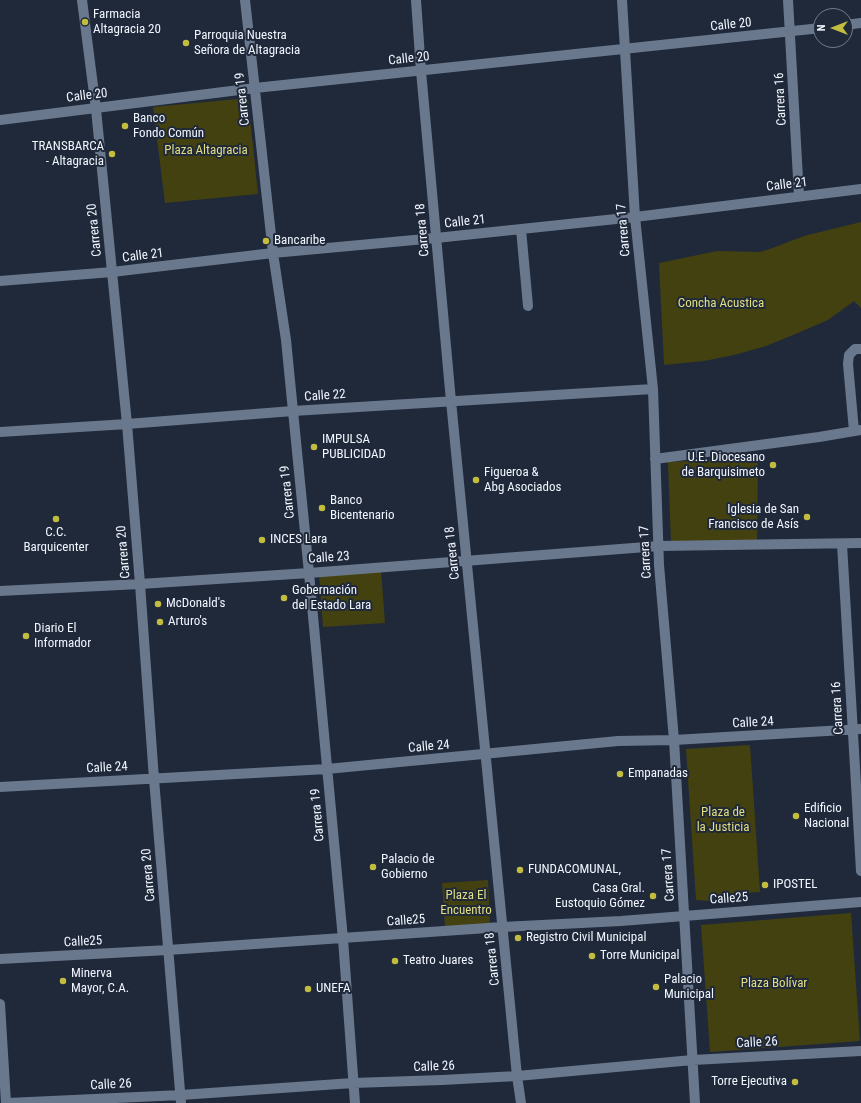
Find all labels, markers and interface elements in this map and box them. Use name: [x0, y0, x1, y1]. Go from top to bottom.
place label: Farmacia Altagracia 20: [93, 7, 161, 38]
north arrow: [813, 8, 853, 48]
street label: Calle 20: [710, 15, 752, 35]
marker: Farmacia Altagracia 20: [80, 17, 90, 27]
text: N: [815, 25, 828, 31]
place label: Parroquia Nuestra Señora de Altagracia: [194, 28, 300, 59]
marker: Parroquia Nuestra Señora de Altagracia: [181, 38, 191, 48]
street label: Calle 20: [388, 49, 430, 69]
street label: Carrera 19: [232, 72, 254, 126]
street label: Carrera 16: [772, 72, 790, 126]
street label: Calle 20: [65, 86, 109, 106]
place label: Banco Fondo Común: [133, 111, 204, 142]
marker: Banco Fondo Común: [120, 121, 130, 131]
place label: TRANSBARCA - Altagracia: [32, 139, 104, 170]
park label: Plaza Altagracia: [164, 143, 248, 159]
marker: TRANSBARCA - Altagracia: [107, 149, 117, 159]
street label: Calle 21: [765, 175, 809, 195]
street label: Carrera 20: [84, 203, 106, 257]
street label: Carrera 18: [413, 203, 433, 257]
street label: Carrera 17: [614, 203, 634, 257]
street label: Calle 21: [444, 212, 486, 232]
place label: Bancaribe: [274, 233, 325, 249]
marker: Bancaribe: [261, 236, 271, 246]
street label: Calle 21: [121, 246, 165, 266]
park label: Concha Acustica: [678, 296, 764, 312]
street label: Calle 22: [304, 387, 346, 405]
place label: IMPULSA PUBLICIDAD: [322, 432, 386, 463]
marker: IMPULSA PUBLICIDAD: [309, 442, 319, 452]
place label: U.E. Diocesano de Barquisimeto: [681, 450, 765, 481]
marker: U.E. Diocesano de Barquisimeto: [768, 460, 778, 470]
street label: Carrera 19: [277, 465, 299, 519]
place label: Figueroa & Abg Asociados: [484, 465, 561, 496]
marker: Figueroa & Abg Asociados: [471, 475, 481, 485]
place label: Banco Bicentenario: [330, 493, 394, 524]
place label: Iglesia de San Francisco de Asís: [708, 502, 799, 533]
marker: Banco Bicentenario: [317, 503, 327, 513]
marker: Iglesia de San Francisco de Asís: [802, 512, 812, 522]
marker: C.C. Barquicenter: [51, 514, 61, 524]
place label: C.C. Barquicenter: [23, 525, 89, 556]
street label: Carrera 20: [114, 525, 134, 579]
street label: Carrera 17: [637, 525, 655, 579]
street label: Carrera 18: [442, 526, 464, 580]
place label: INCES Lara: [270, 532, 327, 548]
marker: INCES Lara: [257, 535, 267, 545]
street label: Calle 23: [308, 549, 350, 567]
place label: Gobernación del Estado Lara: [292, 583, 371, 614]
marker: Gobernación del Estado Lara: [279, 593, 289, 603]
place label: McDonald's: [166, 596, 225, 612]
marker: McDonald's: [153, 599, 163, 609]
place label: Arturo's: [168, 614, 207, 630]
marker: Arturo's: [155, 617, 165, 627]
place label: Diario El Informador: [34, 621, 91, 652]
marker: Diario El Informador: [21, 631, 31, 641]
street label: Carrera 16: [829, 681, 847, 735]
street label: Calle 24: [732, 714, 774, 732]
street label: Calle 24: [408, 737, 450, 757]
street label: Calle 24: [86, 759, 128, 777]
place label: Empanadas: [628, 766, 688, 782]
marker: Empanadas: [615, 769, 625, 779]
street label: Carrera 19: [308, 788, 328, 842]
place label: Edificio Nacional: [804, 801, 849, 832]
park label: Plaza de la Justicia: [697, 805, 749, 836]
marker: Edificio Nacional: [791, 811, 801, 821]
street label: Carrera 20: [139, 848, 159, 902]
street label: Carrera 17: [659, 848, 679, 902]
place label: Palacio de Gobierno: [381, 852, 435, 883]
marker: Palacio de Gobierno: [368, 862, 378, 872]
place label: FUNDACOMUNAL,: [528, 862, 621, 878]
marker: FUNDACOMUNAL,: [515, 865, 525, 875]
place label: IPOSTEL: [773, 877, 817, 893]
marker: IPOSTEL: [760, 880, 770, 890]
place label: Casa Gral. Eustoquio Gómez: [555, 881, 645, 912]
park label: Plaza El Encuentro: [440, 888, 492, 919]
street label: Calle25: [709, 890, 749, 908]
marker: Casa Gral. Eustoquio Gómez: [648, 891, 658, 901]
street label: Calle25: [386, 912, 426, 930]
place label: Registro Civil Municipal: [526, 930, 646, 946]
street label: Carrera 18: [482, 932, 504, 986]
street label: Calle25: [63, 933, 103, 951]
marker: Registro Civil Municipal: [513, 933, 523, 943]
place label: Torre Municipal: [600, 948, 680, 964]
marker: Torre Municipal: [587, 951, 597, 961]
place label: Teatro Juares: [403, 953, 473, 969]
marker: Teatro Juares: [390, 956, 400, 966]
place label: Minerva Mayor, C.A.: [71, 966, 129, 997]
place label: Palacio Municipal: [664, 972, 714, 1003]
marker: Minerva Mayor, C.A.: [58, 976, 68, 986]
park label: Plaza Bolívar: [741, 976, 807, 992]
place label: UNEFA: [316, 981, 350, 997]
marker: Palacio Municipal: [651, 982, 661, 992]
marker: UNEFA: [303, 984, 313, 994]
street label: Calle 26: [736, 1034, 778, 1052]
street label: Calle 26: [413, 1058, 455, 1076]
place label: Torre Ejecutiva: [711, 1074, 787, 1090]
street label: Calle 26: [90, 1076, 132, 1094]
marker: Torre Ejecutiva: [790, 1077, 800, 1087]

